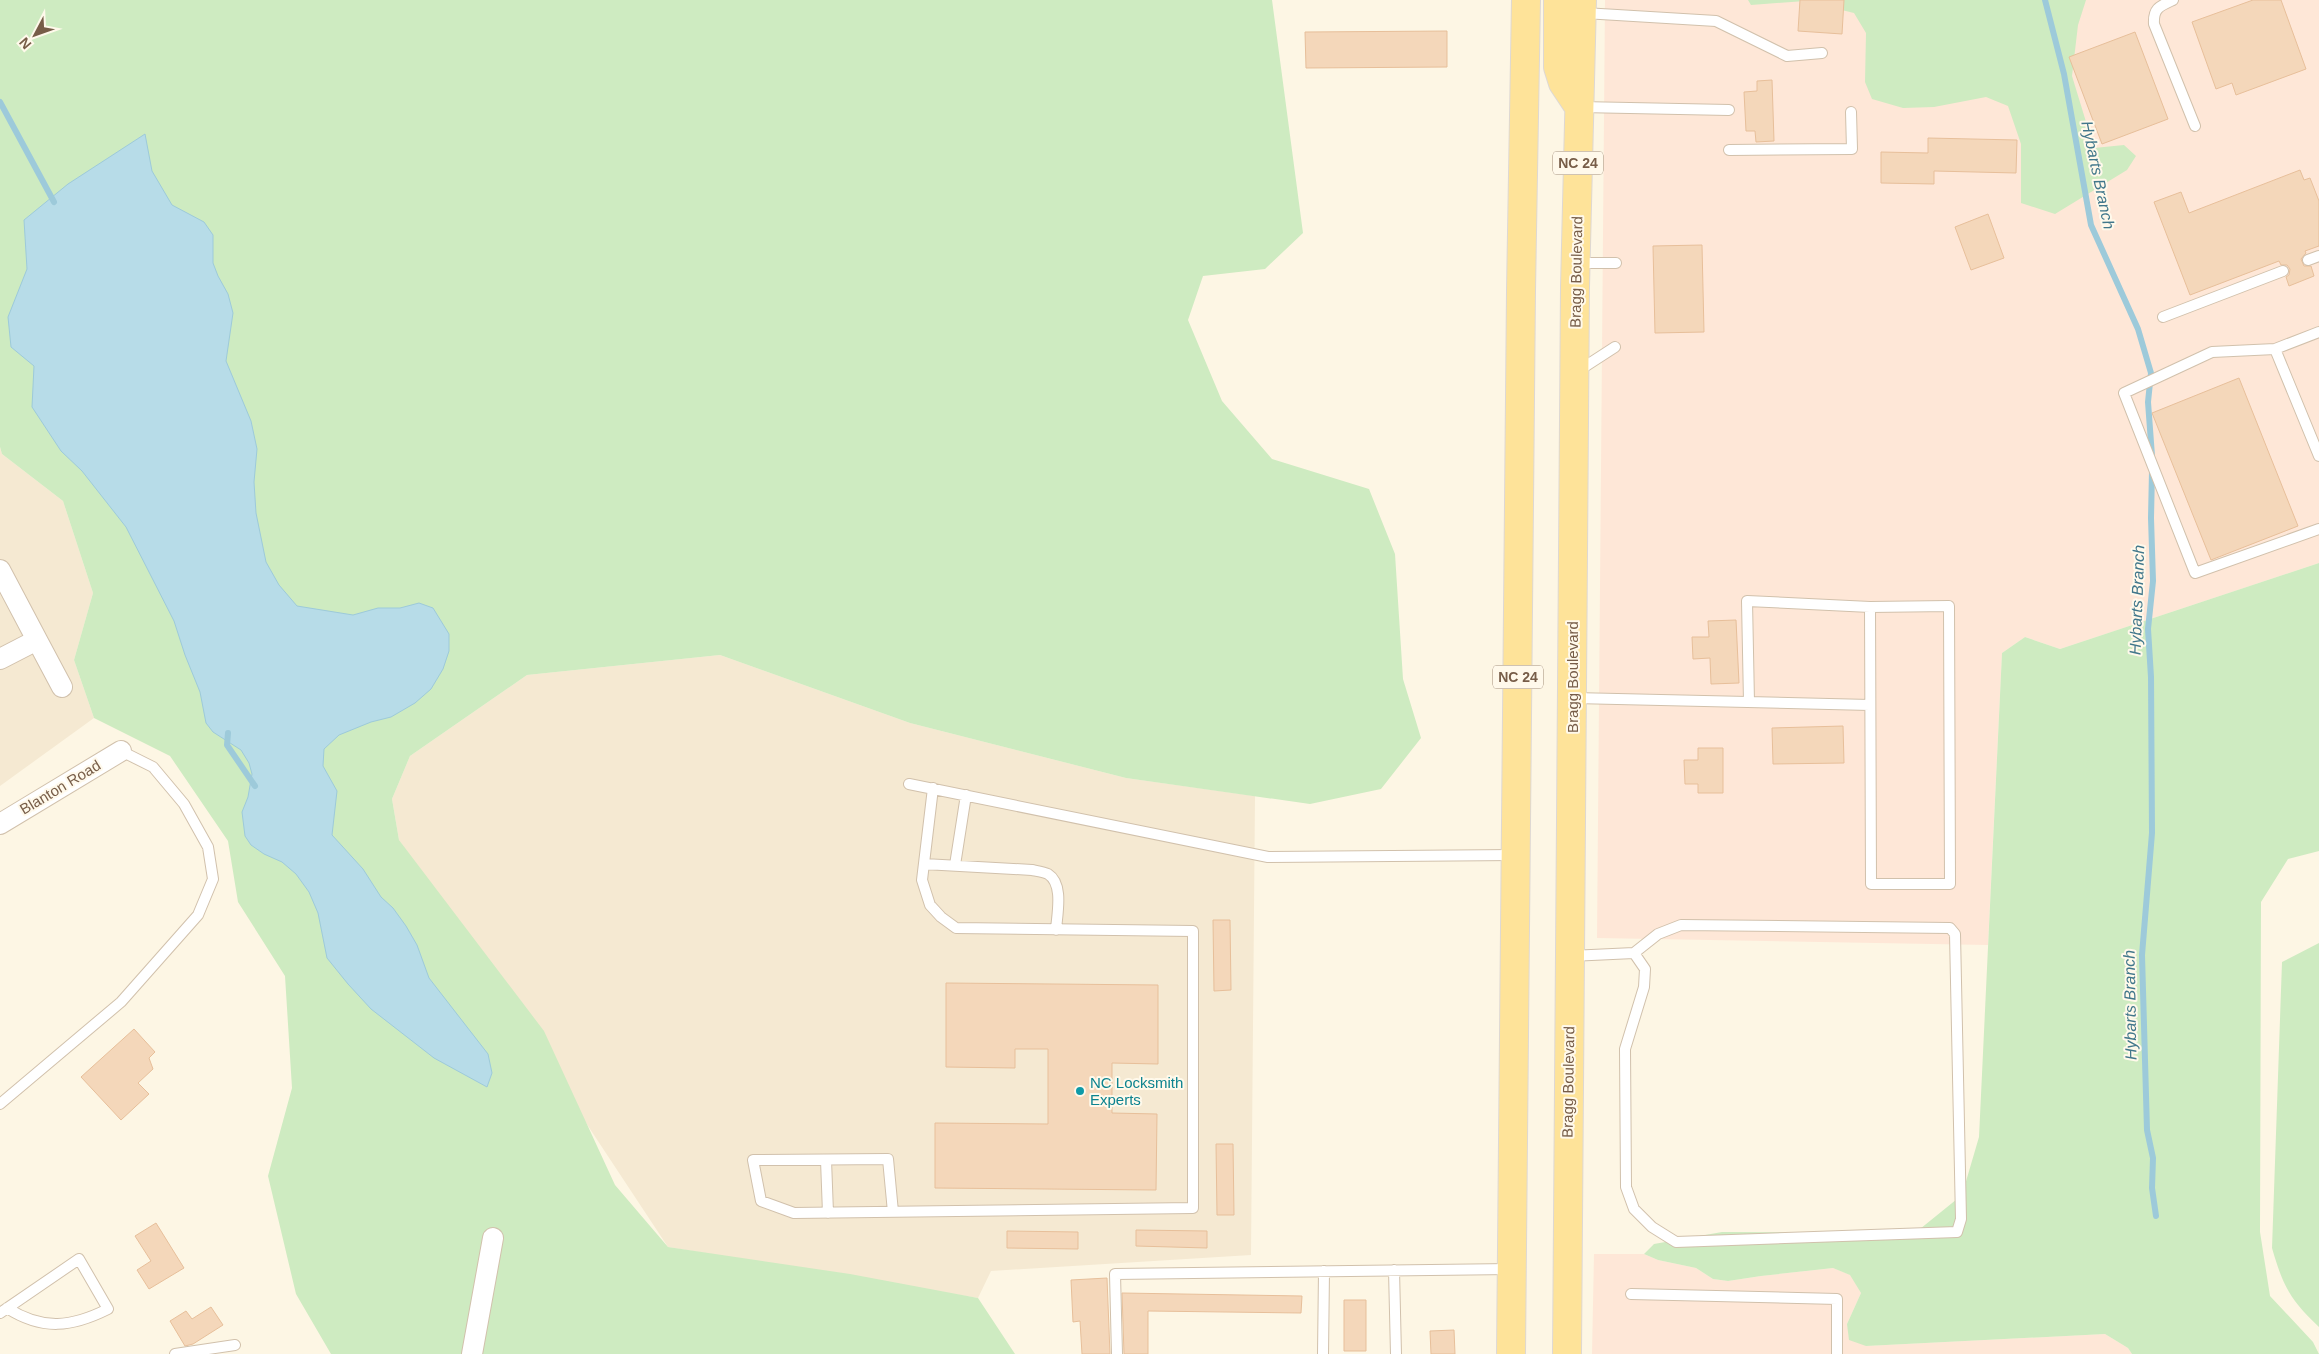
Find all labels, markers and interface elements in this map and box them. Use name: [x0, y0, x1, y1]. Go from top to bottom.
north arrow: [10, 10, 60, 60]
text: N: [16, 34, 35, 53]
water label: Hybarts Branch: [2078, 119, 2118, 231]
road number: NC 24: [1553, 152, 1603, 174]
street label: Bragg Boulevard: [1567, 216, 1585, 328]
water label: Hybarts Branch: [2127, 545, 2147, 655]
street label: Bragg Boulevard: [1564, 621, 1581, 733]
road number: NC 24: [1493, 666, 1543, 689]
street label: Blanton Road: [17, 756, 103, 818]
water label: Hybarts Branch: [2121, 950, 2139, 1060]
street label: Bragg Boulevard: [1559, 1026, 1577, 1138]
place label: NC Locksmith Experts: [1090, 1074, 1183, 1108]
marker: NC Locksmith Experts: [1074, 1085, 1086, 1097]

